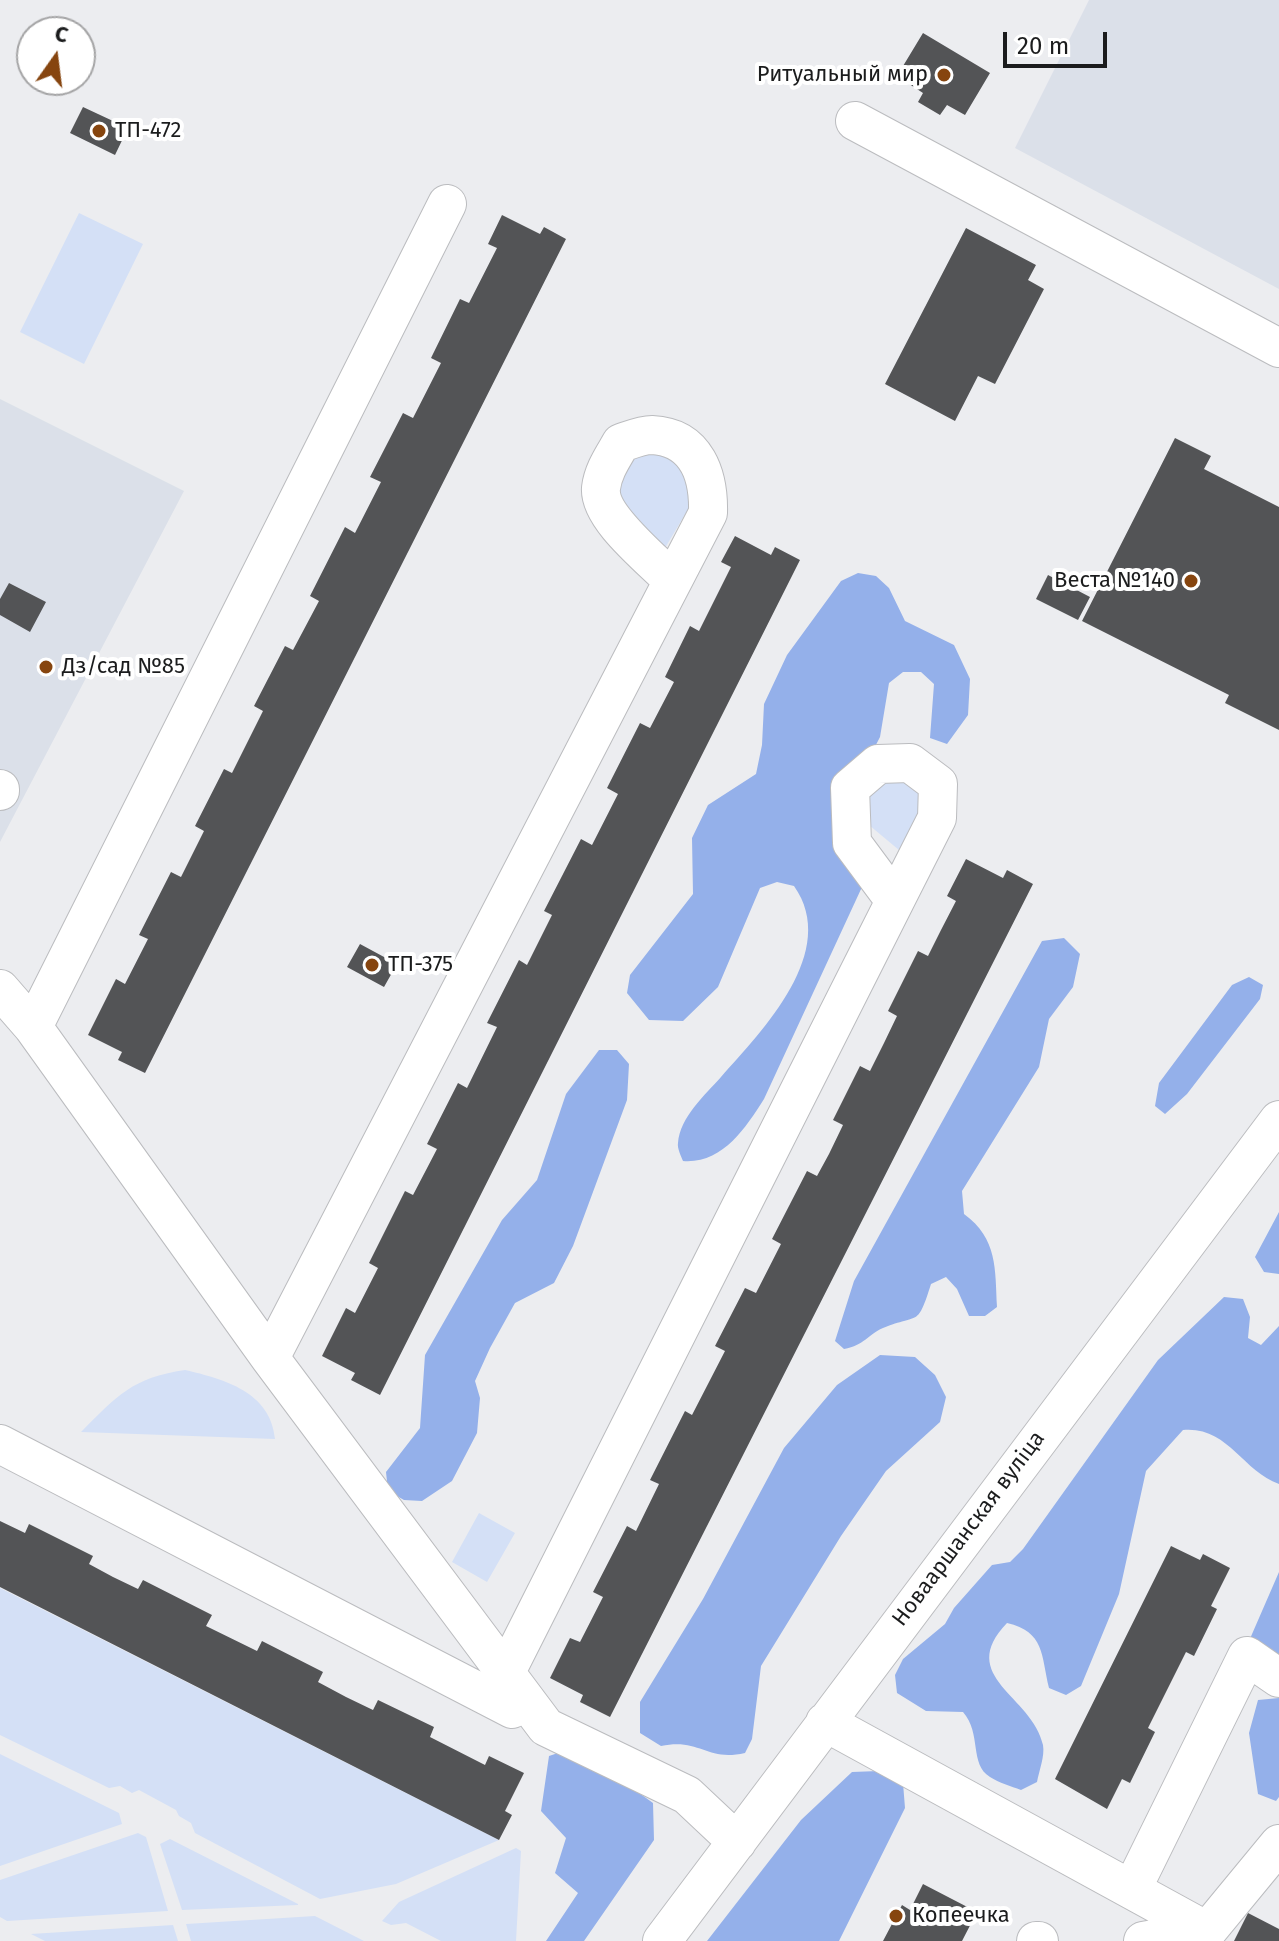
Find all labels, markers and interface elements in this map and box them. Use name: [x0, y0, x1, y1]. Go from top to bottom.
north arrow: [16, 16, 96, 96]
scale bar: [1007, 16, 1111, 66]
text: С: [52, 20, 71, 49]
text: 20 m: [1017, 32, 1069, 60]
place label: Ритуальный мир: [757, 62, 928, 88]
marker: Ритуальный мир: [935, 66, 953, 84]
place label: ТП-472: [115, 118, 181, 144]
marker: ТП-472: [90, 122, 108, 140]
place label: Веста №140: [1054, 568, 1175, 594]
marker: Веста №140: [1182, 572, 1200, 590]
place label: Дз/сад №85: [62, 654, 185, 680]
marker: Дз/сад №85: [37, 658, 55, 676]
place label: ТП-375: [388, 952, 453, 978]
marker: ТП-375: [363, 956, 381, 974]
street label: Новааршанская вуліца: [887, 1426, 1051, 1632]
place label: Копеечка: [912, 1903, 1010, 1929]
marker: Копеечка: [887, 1907, 905, 1925]

